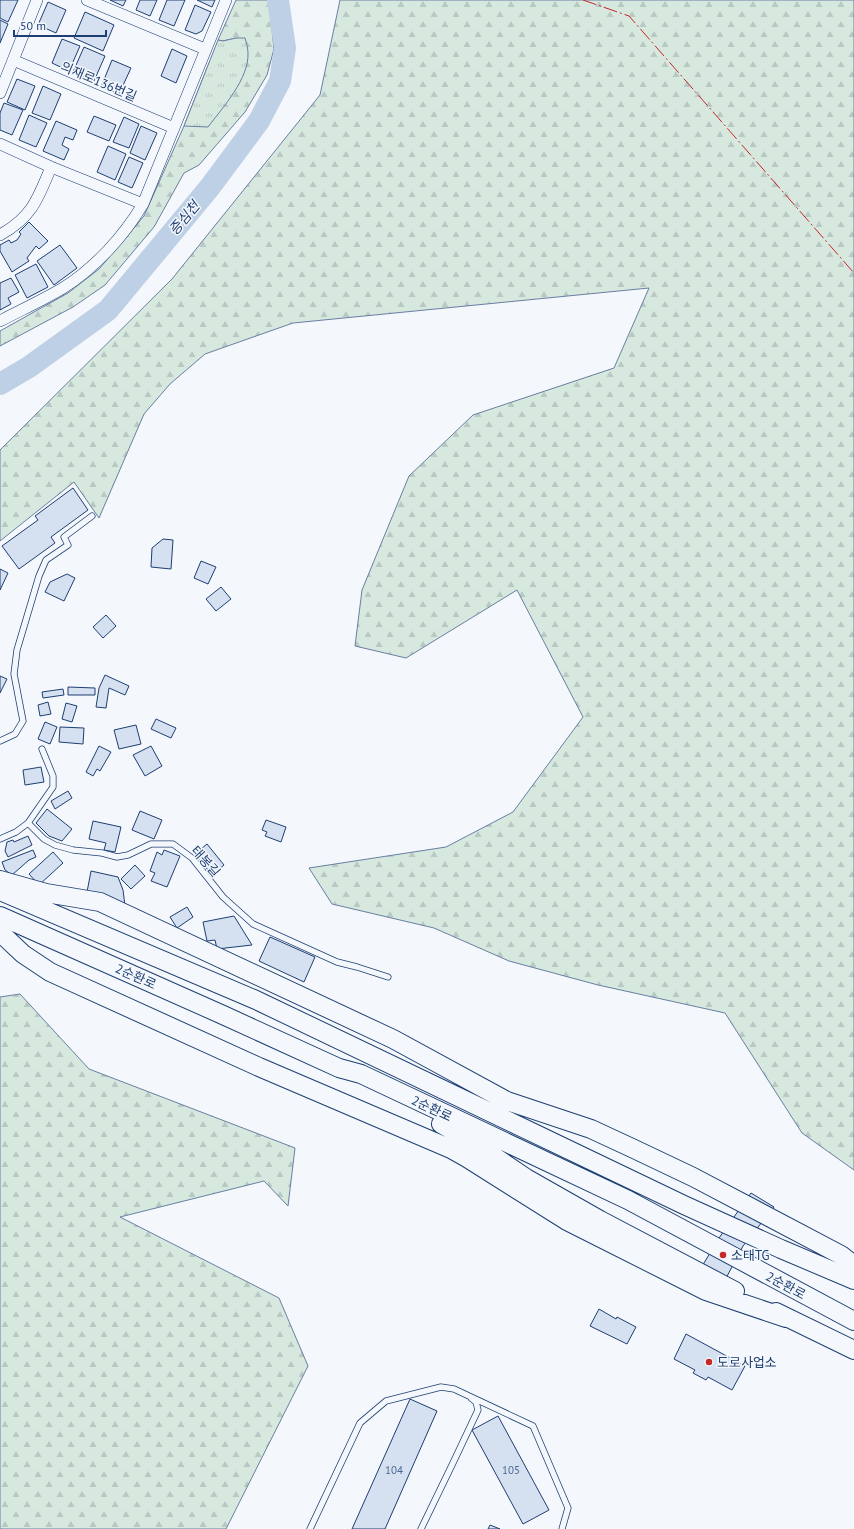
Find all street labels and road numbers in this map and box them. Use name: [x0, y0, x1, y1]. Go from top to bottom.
street label: 의재로136번길: [58, 58, 139, 105]
street label: 태봉길: [187, 842, 224, 880]
street label: 2순환로: [113, 960, 159, 993]
street label: 2순환로: [409, 1092, 455, 1125]
street label: 2순환로: [763, 1268, 809, 1303]

